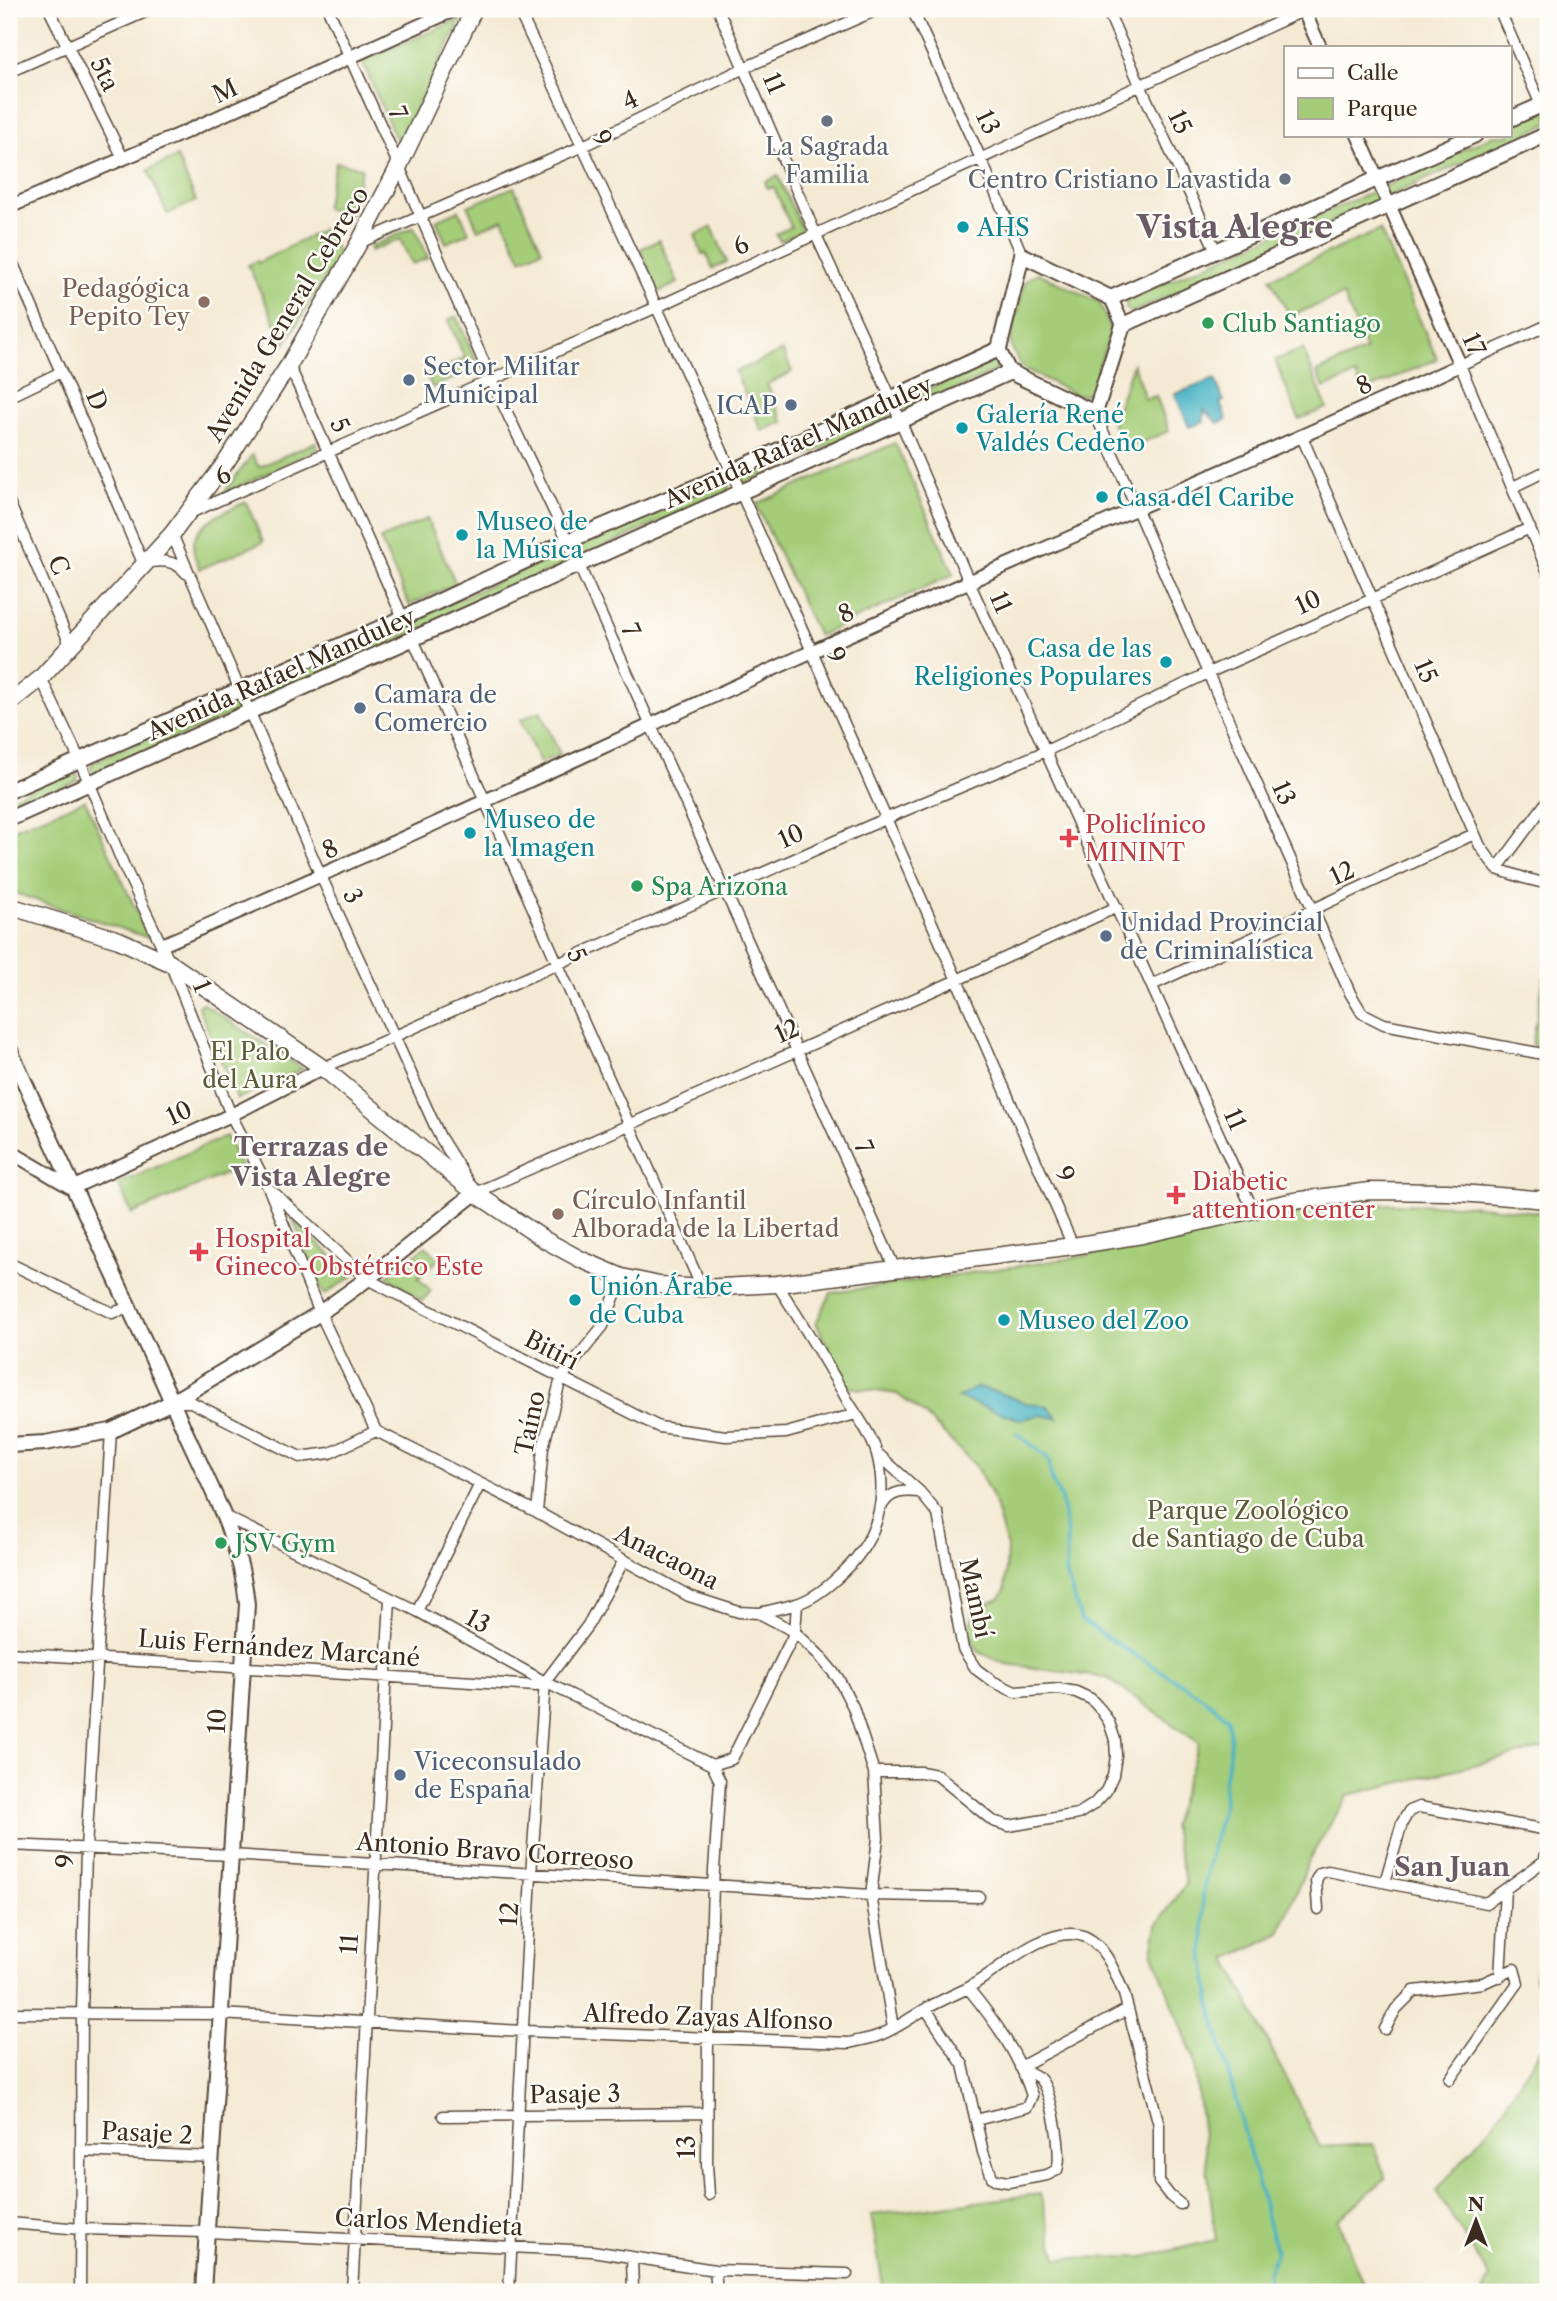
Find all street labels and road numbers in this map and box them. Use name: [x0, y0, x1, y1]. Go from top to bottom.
street label: 5ta: [84, 52, 126, 96]
street label: 11: [757, 68, 791, 98]
street label: M: [208, 73, 242, 109]
street label: 4: [617, 84, 643, 116]
street label: 7: [382, 102, 414, 124]
street label: 13: [970, 105, 1006, 139]
street label: 15: [1162, 105, 1198, 139]
street label: 9: [586, 125, 618, 151]
street label: Avenida General Cebreco: [199, 181, 375, 448]
street label: 6: [729, 229, 753, 261]
street label: 17: [1456, 328, 1492, 360]
street label: Avenida Rafael Manduley: [658, 369, 937, 515]
street label: 8: [1351, 369, 1377, 401]
street label: D: [80, 385, 114, 415]
street label: 5: [324, 413, 356, 437]
street label: 6: [211, 459, 235, 491]
street label: C: [42, 551, 76, 579]
street label: 10: [1290, 584, 1326, 620]
street label: 11: [984, 587, 1018, 617]
street label: 8: [834, 597, 858, 629]
street label: Avenida Rafael Manduley: [141, 601, 420, 747]
street label: 7: [615, 619, 647, 641]
street label: 9: [820, 643, 852, 667]
street label: 15: [1408, 655, 1444, 687]
street label: 13: [1266, 776, 1302, 810]
street label: 10: [774, 818, 808, 854]
street label: 8: [317, 833, 343, 865]
street label: 12: [1325, 855, 1359, 891]
street label: 3: [337, 884, 369, 908]
street label: 5: [561, 943, 593, 967]
street label: 1: [187, 976, 217, 996]
street label: 12: [770, 1013, 804, 1049]
street label: 10: [161, 1095, 197, 1131]
street label: 11: [1218, 1104, 1252, 1134]
street label: 7: [848, 1136, 880, 1158]
street label: 9: [1049, 1162, 1081, 1186]
street label: Bitirí: [520, 1324, 584, 1376]
street label: Taíno: [509, 1388, 551, 1458]
street label: Anacaona: [609, 1518, 724, 1596]
street label: Mambí: [953, 1555, 999, 1641]
street label: 13: [461, 1603, 495, 1639]
street label: Luis Fernández Marcané: [137, 1624, 421, 1672]
street label: 10: [202, 1708, 232, 1734]
street label: Antonio Bravo Correoso: [354, 1827, 635, 1875]
street label: 9: [50, 1853, 80, 1869]
street label: 12: [494, 1901, 524, 1927]
street label: 11: [334, 1933, 364, 1955]
street label: Alfredo Zayas Alfonso: [582, 1998, 833, 2036]
street label: Pasaje 3: [529, 2079, 621, 2109]
street label: Pasaje 2: [100, 2116, 194, 2150]
street label: 13: [672, 2135, 701, 2159]
street label: Carlos Mendieta: [334, 2203, 524, 2241]

